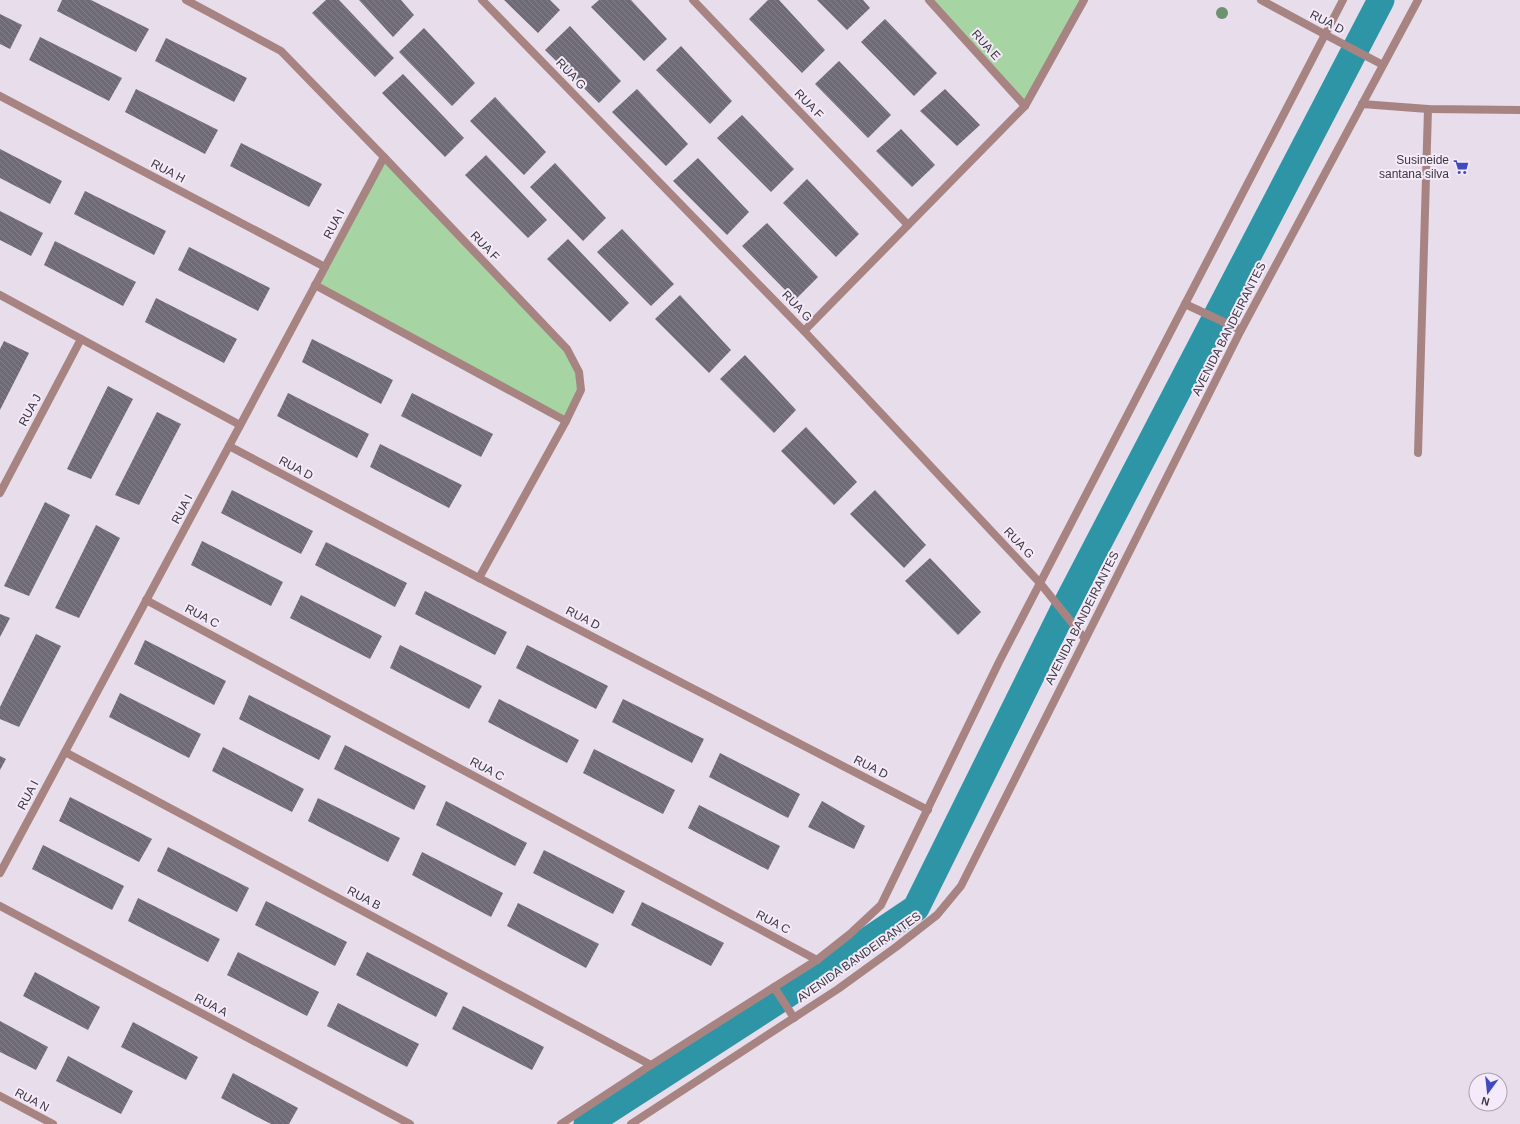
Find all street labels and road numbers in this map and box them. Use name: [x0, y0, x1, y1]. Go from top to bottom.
street label: RUA D: [1308, 7, 1347, 37]
street label: RUA E: [969, 27, 1003, 63]
street label: RUA G: [553, 56, 589, 92]
street label: RUA F: [792, 86, 826, 122]
street label: RUA H: [149, 156, 187, 186]
street label: RUA I: [320, 207, 348, 241]
street label: RUA F: [468, 228, 502, 264]
street label: AVENIDA BANDEIRANTES: [1189, 260, 1269, 398]
street label: RUA G: [779, 288, 815, 324]
street label: RUA J: [16, 392, 44, 428]
street label: RUA D: [277, 453, 316, 483]
street label: RUA I: [168, 492, 196, 526]
street label: RUA G: [1001, 525, 1037, 561]
street label: AVENIDA BANDEIRANTES: [1042, 549, 1122, 687]
street label: RUA C: [183, 601, 222, 631]
street label: RUA D: [563, 603, 603, 633]
street label: RUA D: [851, 752, 891, 782]
street label: RUA C: [468, 754, 507, 784]
street label: RUA I: [14, 778, 42, 812]
street label: RUA B: [345, 883, 383, 913]
street label: RUA C: [754, 907, 793, 937]
street label: AVENIDA BANDEIRANTES: [794, 909, 924, 1005]
street label: RUA A: [192, 991, 230, 1019]
street label: RUA N: [13, 1085, 51, 1115]

